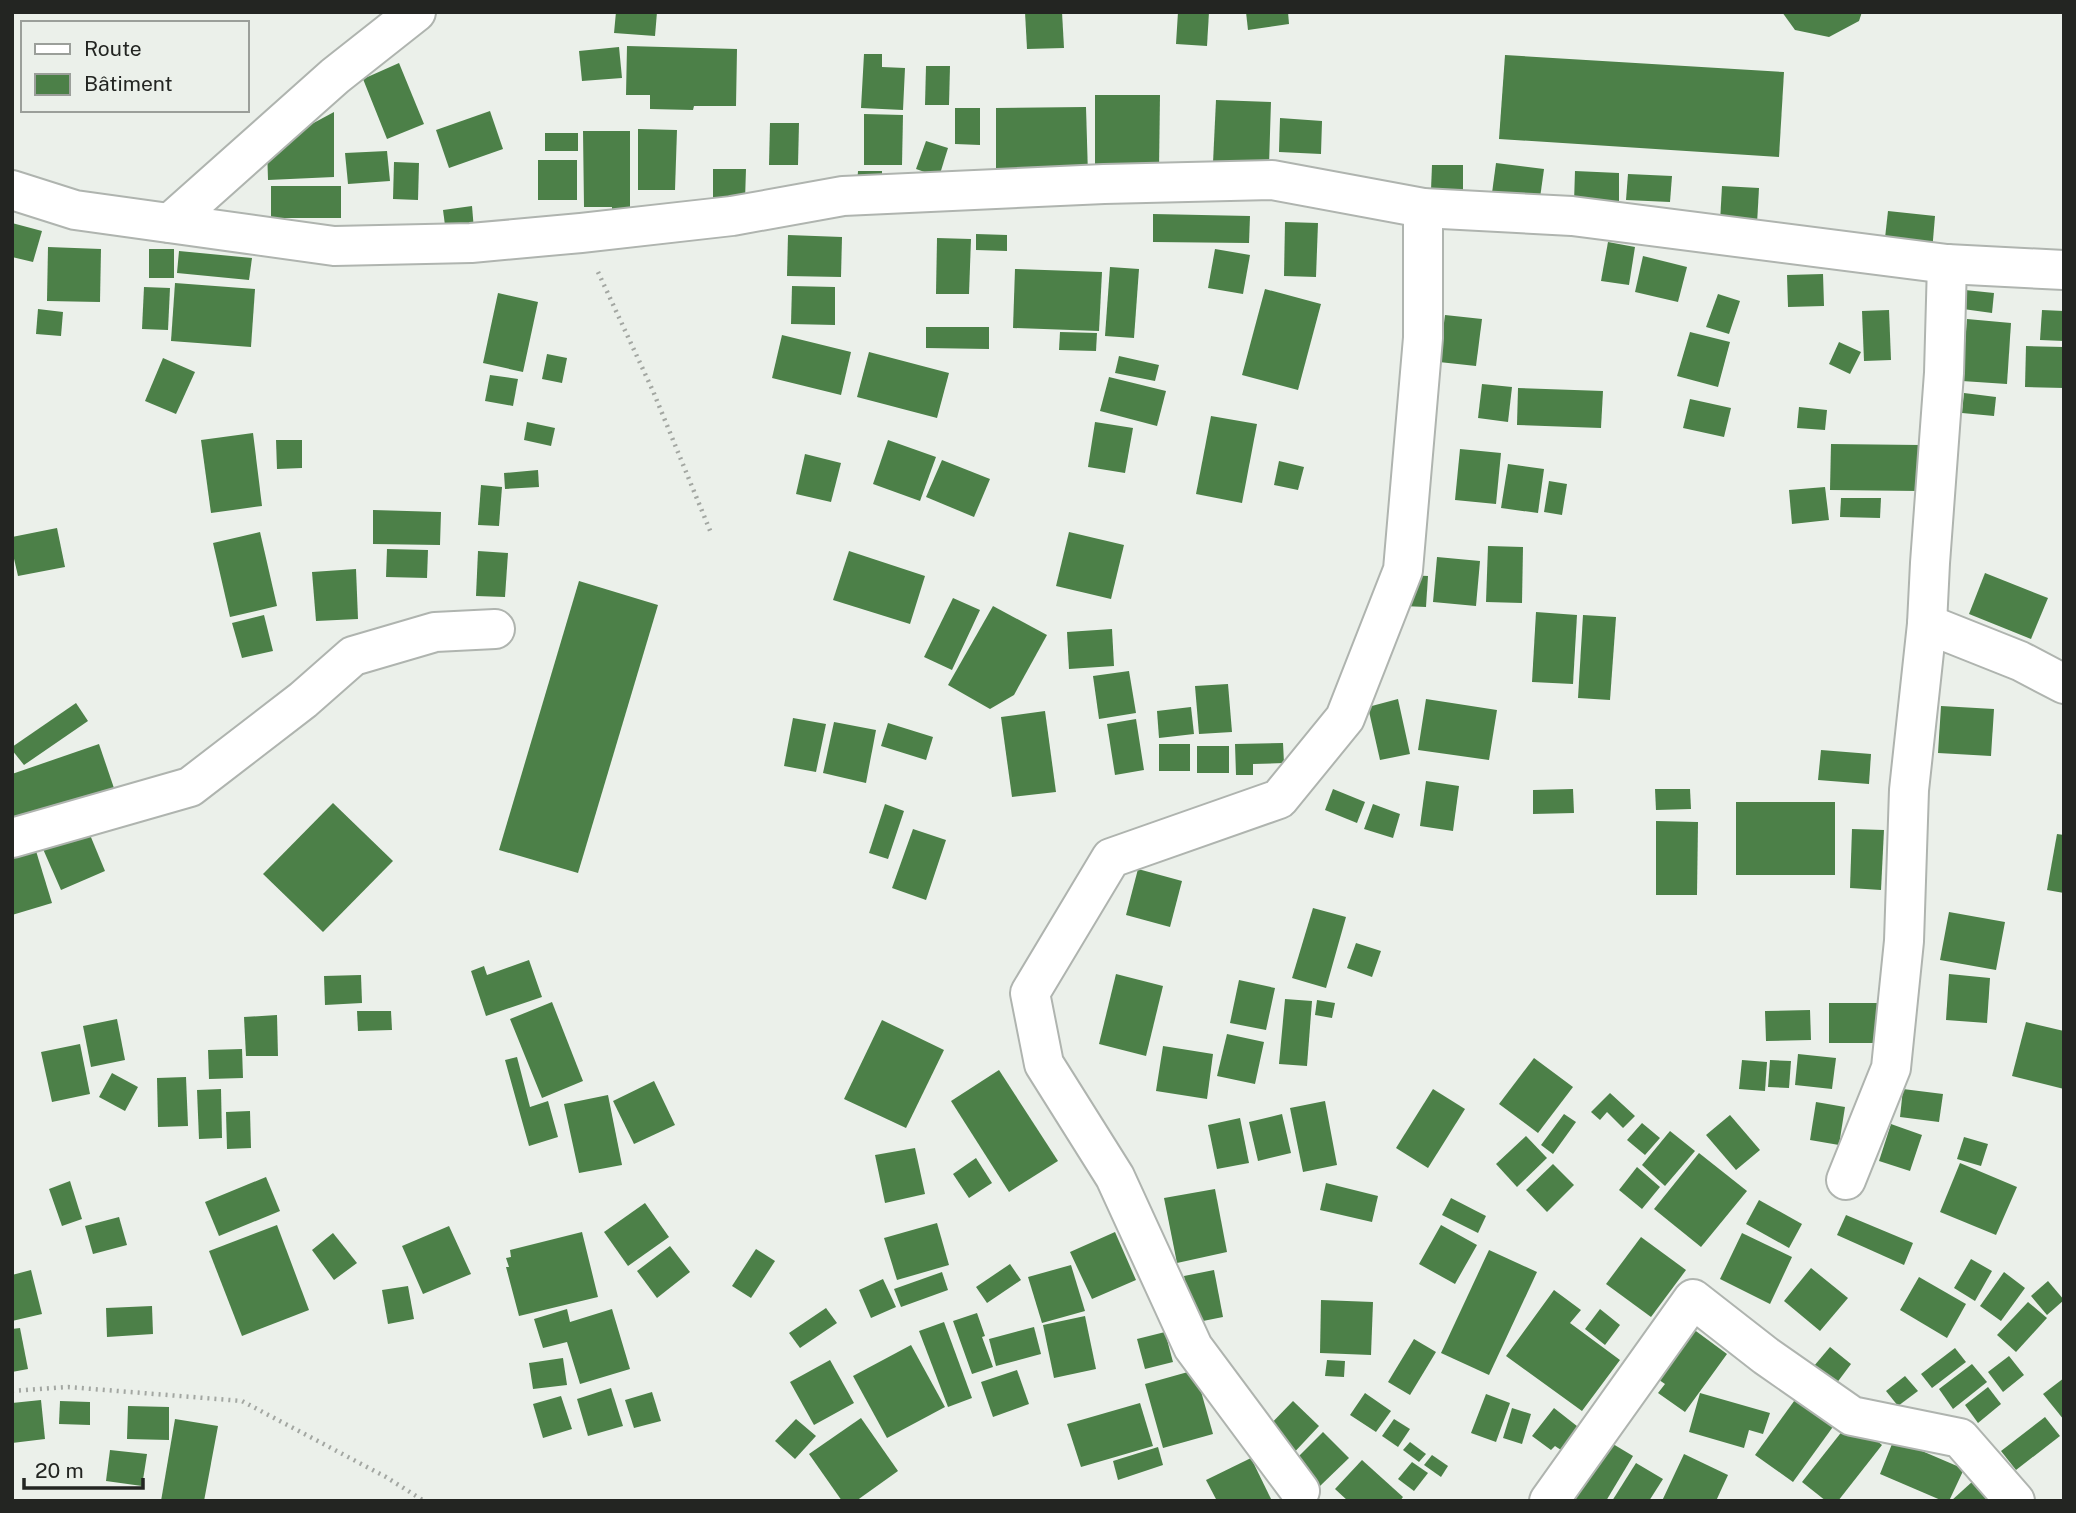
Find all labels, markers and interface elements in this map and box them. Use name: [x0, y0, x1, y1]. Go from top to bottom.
legend: [21, 21, 248, 112]
text: Route: [84, 36, 142, 61]
text: Bâtiment: [84, 71, 173, 96]
scale bar: [24, 1446, 144, 1490]
text: 20 m: [35, 1458, 84, 1483]

